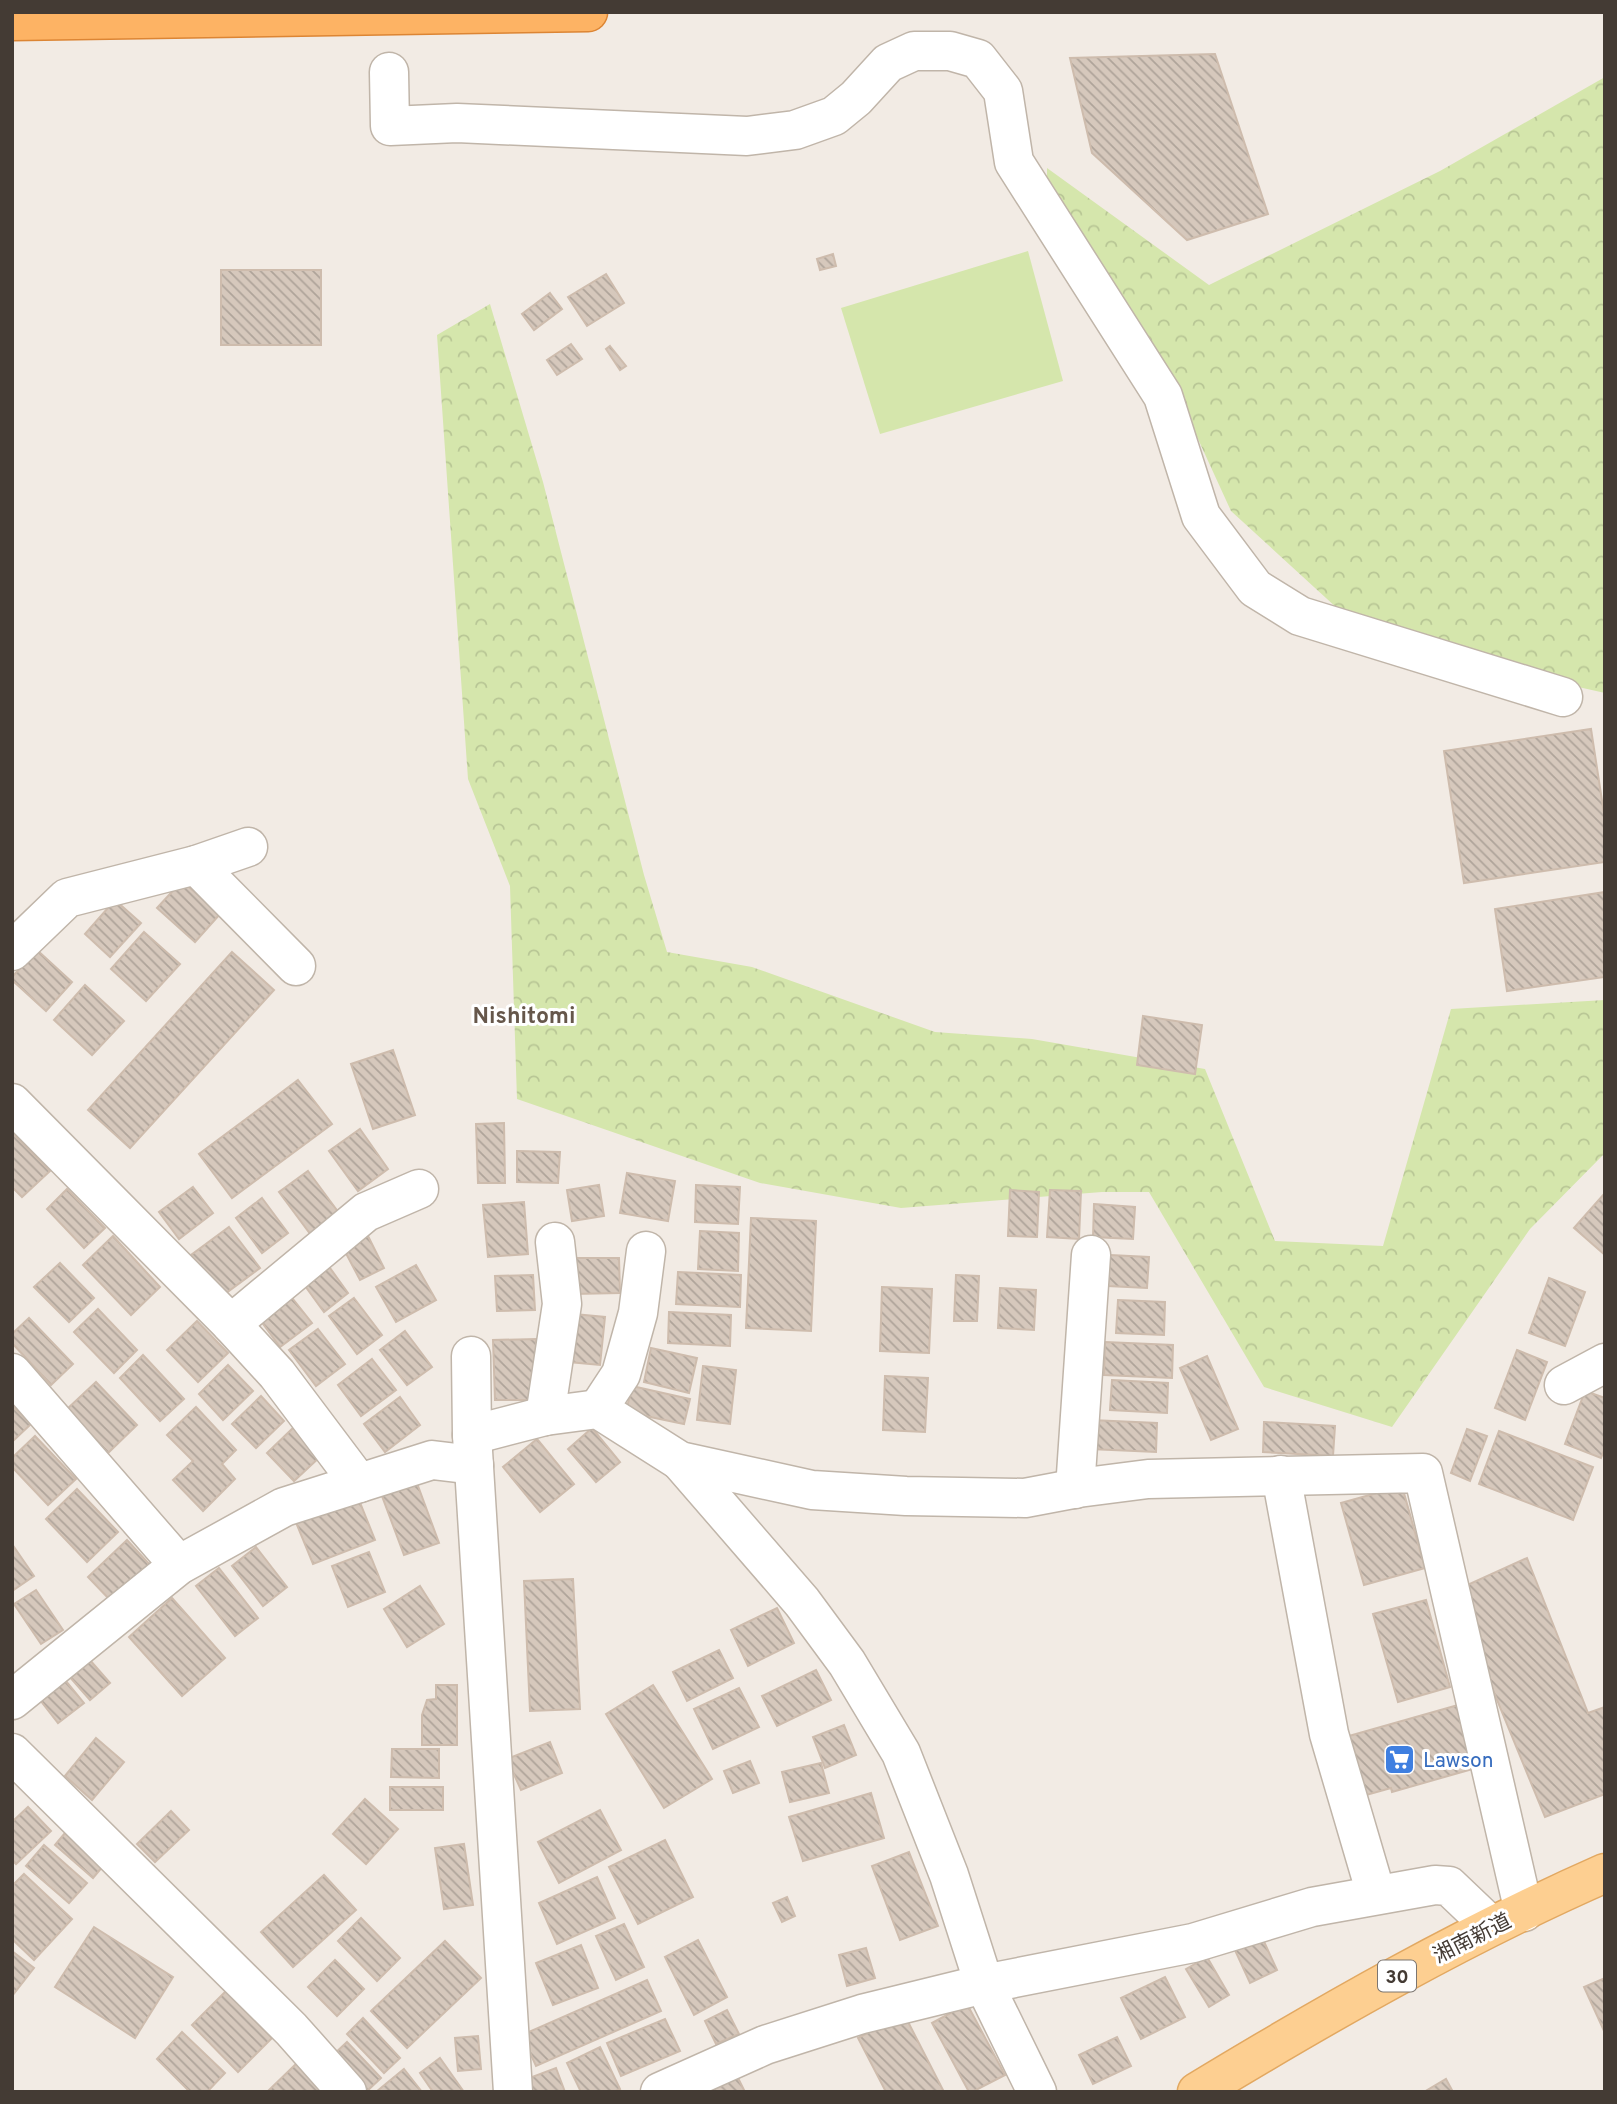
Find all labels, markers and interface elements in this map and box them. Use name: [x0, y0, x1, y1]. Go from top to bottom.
district label: Nishitomi: [473, 1003, 575, 1032]
supermarket icon: Lawson: [1383, 1743, 1417, 1777]
place label: Lawson: [1423, 1748, 1494, 1775]
street label: 湘南新道: [1429, 1908, 1516, 1970]
road number: 30: [1378, 1960, 1416, 1992]

